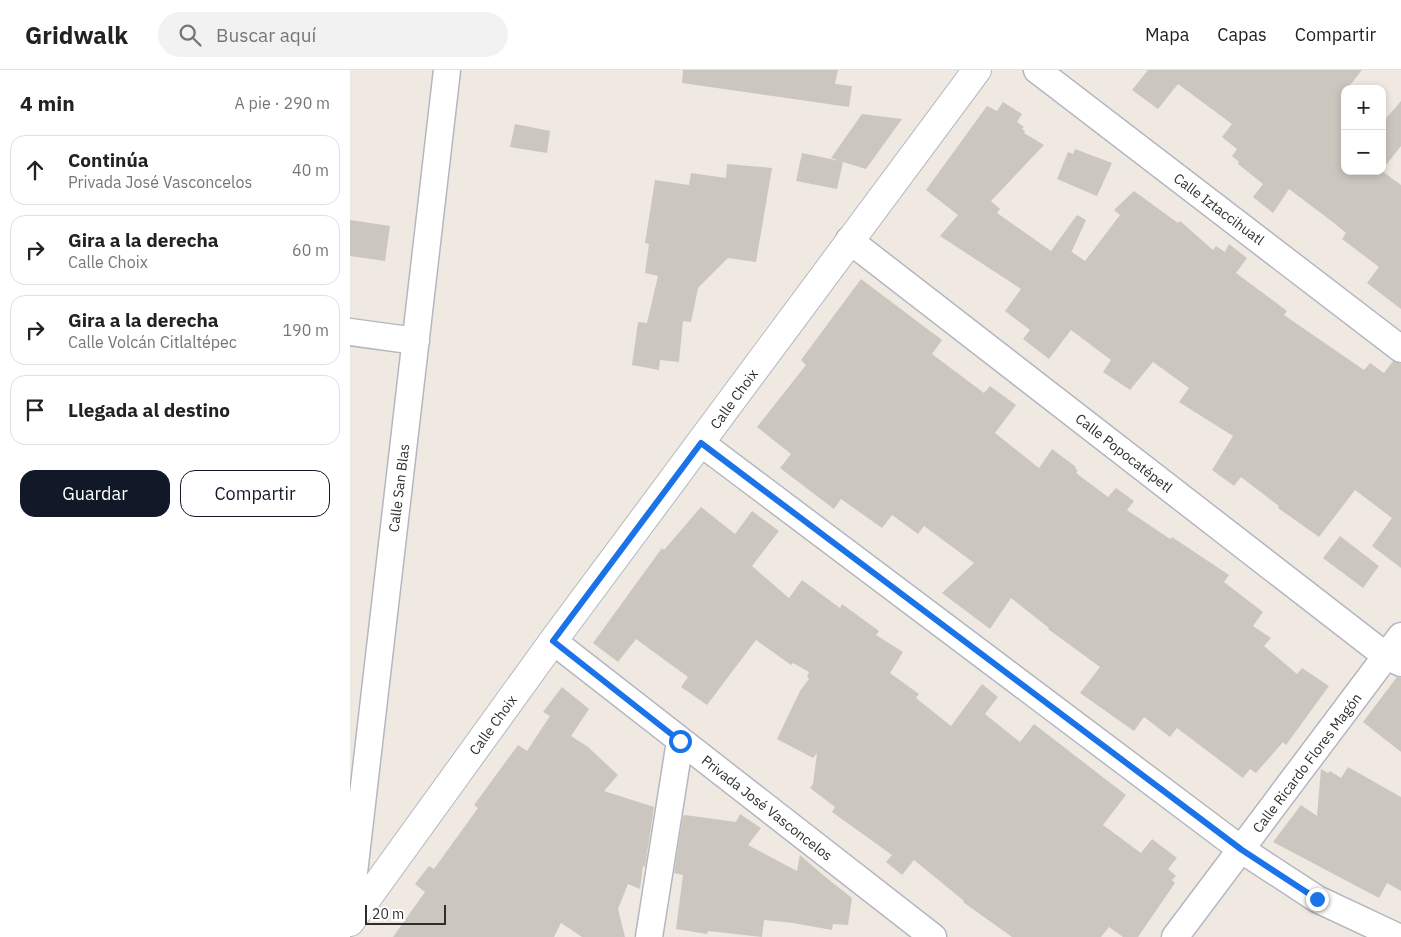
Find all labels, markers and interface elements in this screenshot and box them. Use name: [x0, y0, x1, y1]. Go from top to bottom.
search box: [158, 12, 508, 57]
text: Gridwalk: [25, 19, 128, 51]
icon: search: [176, 21, 204, 49]
text: Buscar aquí: [216, 23, 316, 47]
text: Mapa: [1145, 23, 1189, 46]
text: Capas: [1217, 23, 1267, 46]
text: Compartir: [1295, 23, 1376, 46]
map controls: [1341, 85, 1386, 175]
button: +: [1341, 85, 1386, 130]
text: 4 min: [20, 89, 75, 117]
text: A pie · 290 m: [235, 93, 330, 113]
button: −: [1341, 130, 1386, 175]
text: Continúa: [68, 148, 149, 172]
icon: ahead: [21, 156, 49, 184]
text: 40 m: [292, 160, 329, 180]
street label: Calle Iztaccihuatl: [1170, 169, 1268, 249]
text: Privada José Vasconcelos: [68, 172, 252, 192]
text: Gira a la derecha: [68, 228, 219, 252]
icon: right: [21, 236, 49, 264]
text: 60 m: [292, 240, 329, 260]
text: Calle Choix: [68, 252, 148, 272]
text: Gira a la derecha: [68, 308, 219, 332]
icon: right: [21, 316, 49, 344]
text: 190 m: [282, 320, 329, 340]
text: Calle Volcán Citlaltépec: [68, 332, 237, 352]
street label: Calle Choix: [706, 365, 762, 433]
icon: arrive: [21, 396, 49, 424]
text: Llegada al destino: [68, 398, 230, 422]
street label: Calle Popocatépetl: [1072, 409, 1176, 497]
street label: Calle San Blas: [385, 443, 413, 533]
button: Guardar: [20, 470, 170, 517]
button: Compartir: [180, 470, 330, 517]
street label: Calle Ricardo Flores Magón: [1249, 690, 1365, 836]
street label: Calle Choix: [465, 691, 521, 759]
route start: [669, 730, 692, 753]
street label: Privada José Vasconcelos: [698, 751, 836, 865]
route end: [1306, 888, 1329, 911]
scale bar: [365, 902, 446, 925]
text: 20 m: [372, 905, 404, 923]

